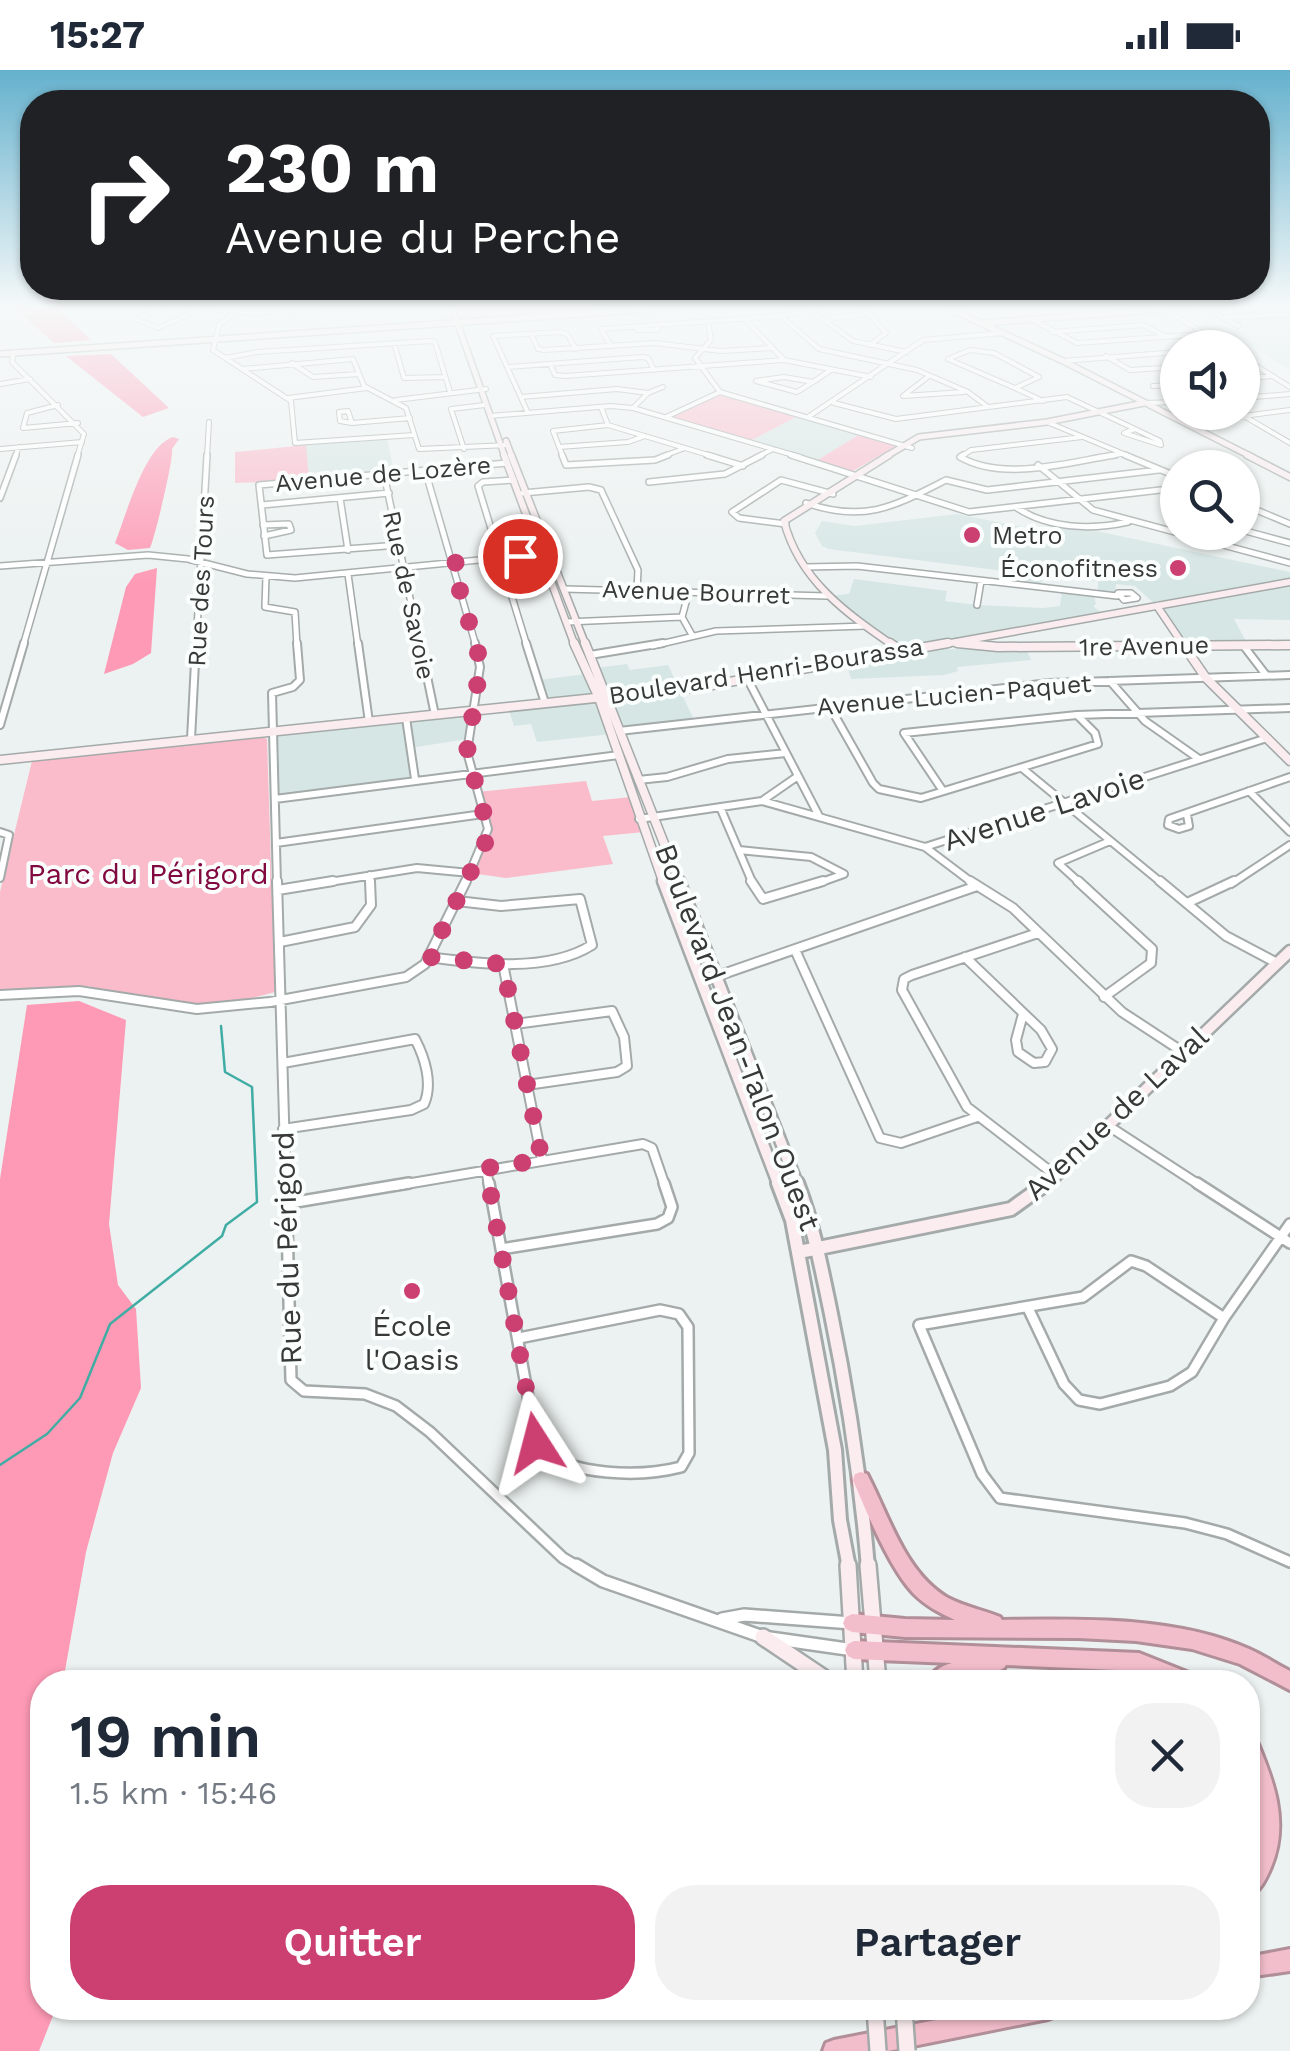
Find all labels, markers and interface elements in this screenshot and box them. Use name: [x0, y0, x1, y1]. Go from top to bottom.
text: 15:27: [50, 13, 145, 57]
text: 230 m: [225, 127, 439, 209]
icon: right: [60, 130, 190, 260]
text: Avenue du Perche: [225, 211, 621, 264]
map controls: [1160, 330, 1260, 550]
button: sound: [1160, 330, 1260, 430]
street label: Avenue de Lozère: [274, 450, 492, 498]
button: search: [1160, 450, 1260, 550]
street label: Rue des Tours: [182, 495, 220, 667]
street label: Rue de Savoie: [377, 508, 441, 682]
pin: [478, 514, 563, 599]
place label: Metro: [992, 521, 1062, 550]
marker: Metro: [961, 524, 983, 546]
icon: arrive: [493, 529, 548, 584]
place label: Éconofitness: [1000, 554, 1158, 583]
marker: Éconofitness: [1167, 557, 1189, 579]
street label: Avenue Bourret: [601, 574, 791, 610]
street label: 1re Avenue: [1079, 630, 1209, 662]
street label: Boulevard Henri-Bourassa: [607, 632, 925, 710]
street label: Avenue Lucien-Paquet: [816, 669, 1093, 721]
street label: Avenue Lavoie: [939, 760, 1149, 858]
street label: Boulevard Jean-Talon Ouest: [648, 839, 828, 1236]
park label: Parc du Périgord: [27, 856, 269, 891]
street label: Avenue de Laval: [1017, 1019, 1215, 1207]
street label: Rue du Périgord: [265, 1131, 309, 1365]
marker: École l'Oasis: [401, 1280, 423, 1302]
place label: École l'Oasis: [365, 1308, 459, 1377]
position arrow: [484, 1391, 588, 1495]
text: 19 min: [70, 1701, 261, 1772]
button: close: [1115, 1703, 1220, 1808]
text: 1.5 km · 15:46: [70, 1774, 277, 1812]
button: Quitter: [70, 1885, 635, 2000]
button: Partager: [655, 1885, 1220, 2000]

